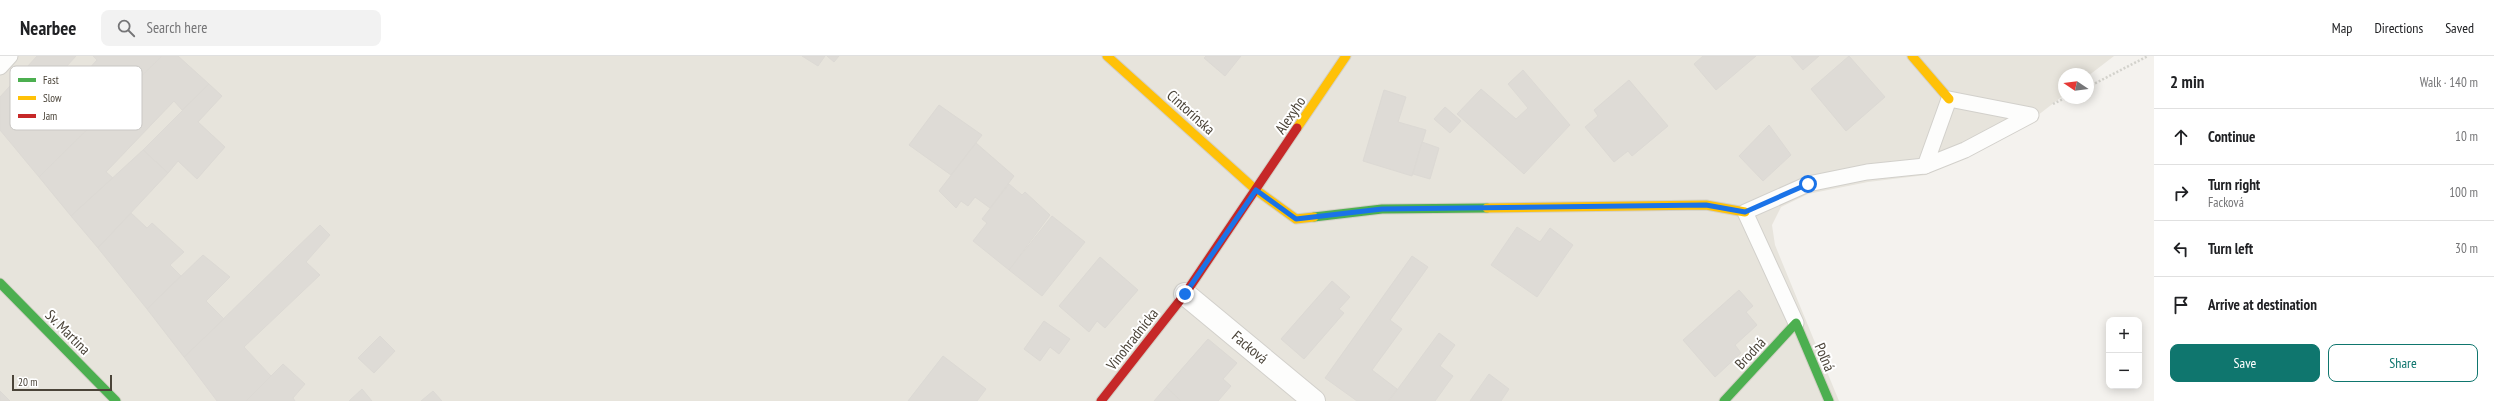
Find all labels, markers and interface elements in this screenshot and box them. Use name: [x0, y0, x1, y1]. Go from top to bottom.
search box: [101, 10, 381, 46]
text: Nearbee: [20, 16, 77, 40]
icon: search: [115, 17, 137, 39]
text: Search here: [147, 18, 207, 37]
text: Map: [2332, 19, 2352, 37]
text: Directions: [2374, 19, 2423, 37]
text: Saved: [2445, 19, 2474, 37]
legend: [10, 66, 142, 130]
north arrow: [2058, 68, 2094, 104]
text: 2 min: [2170, 71, 2204, 93]
text: Fast: [43, 73, 59, 87]
text: Walk · 140 m: [2420, 74, 2478, 91]
street label: Cintorínska: [1163, 86, 1219, 138]
text: Slow: [43, 91, 62, 105]
street label: Alexyho: [1271, 93, 1309, 137]
text: Jam: [42, 109, 57, 123]
icon: ahead: [2170, 126, 2192, 148]
text: Continue: [2208, 127, 2255, 146]
text: 10 m: [2455, 128, 2478, 145]
route start: [1799, 175, 1817, 193]
text: Turn right: [2208, 175, 2260, 194]
icon: right: [2170, 182, 2192, 204]
text: 100 m: [2449, 184, 2478, 201]
text: Facková: [2208, 194, 2244, 211]
icon: left: [2170, 238, 2192, 260]
text: Turn left: [2208, 239, 2253, 258]
text: 30 m: [2455, 240, 2478, 257]
route end: [1176, 285, 1194, 303]
icon: arrive: [2170, 294, 2192, 316]
text: Arrive at destination: [2208, 295, 2317, 314]
street label: Vinohradnícka: [1101, 304, 1162, 375]
street label: Sv. Martina: [41, 305, 95, 359]
map controls: [2106, 317, 2142, 389]
button: +: [2106, 317, 2142, 353]
street label: Facková: [1228, 326, 1272, 368]
street label: Brodná: [1731, 333, 1769, 373]
street label: Poľná: [1811, 340, 1839, 374]
button: Save: [2170, 344, 2320, 382]
button: Share: [2328, 344, 2478, 382]
button: −: [2106, 353, 2142, 389]
scale bar: [12, 373, 112, 392]
text: 20 m: [18, 375, 37, 389]

